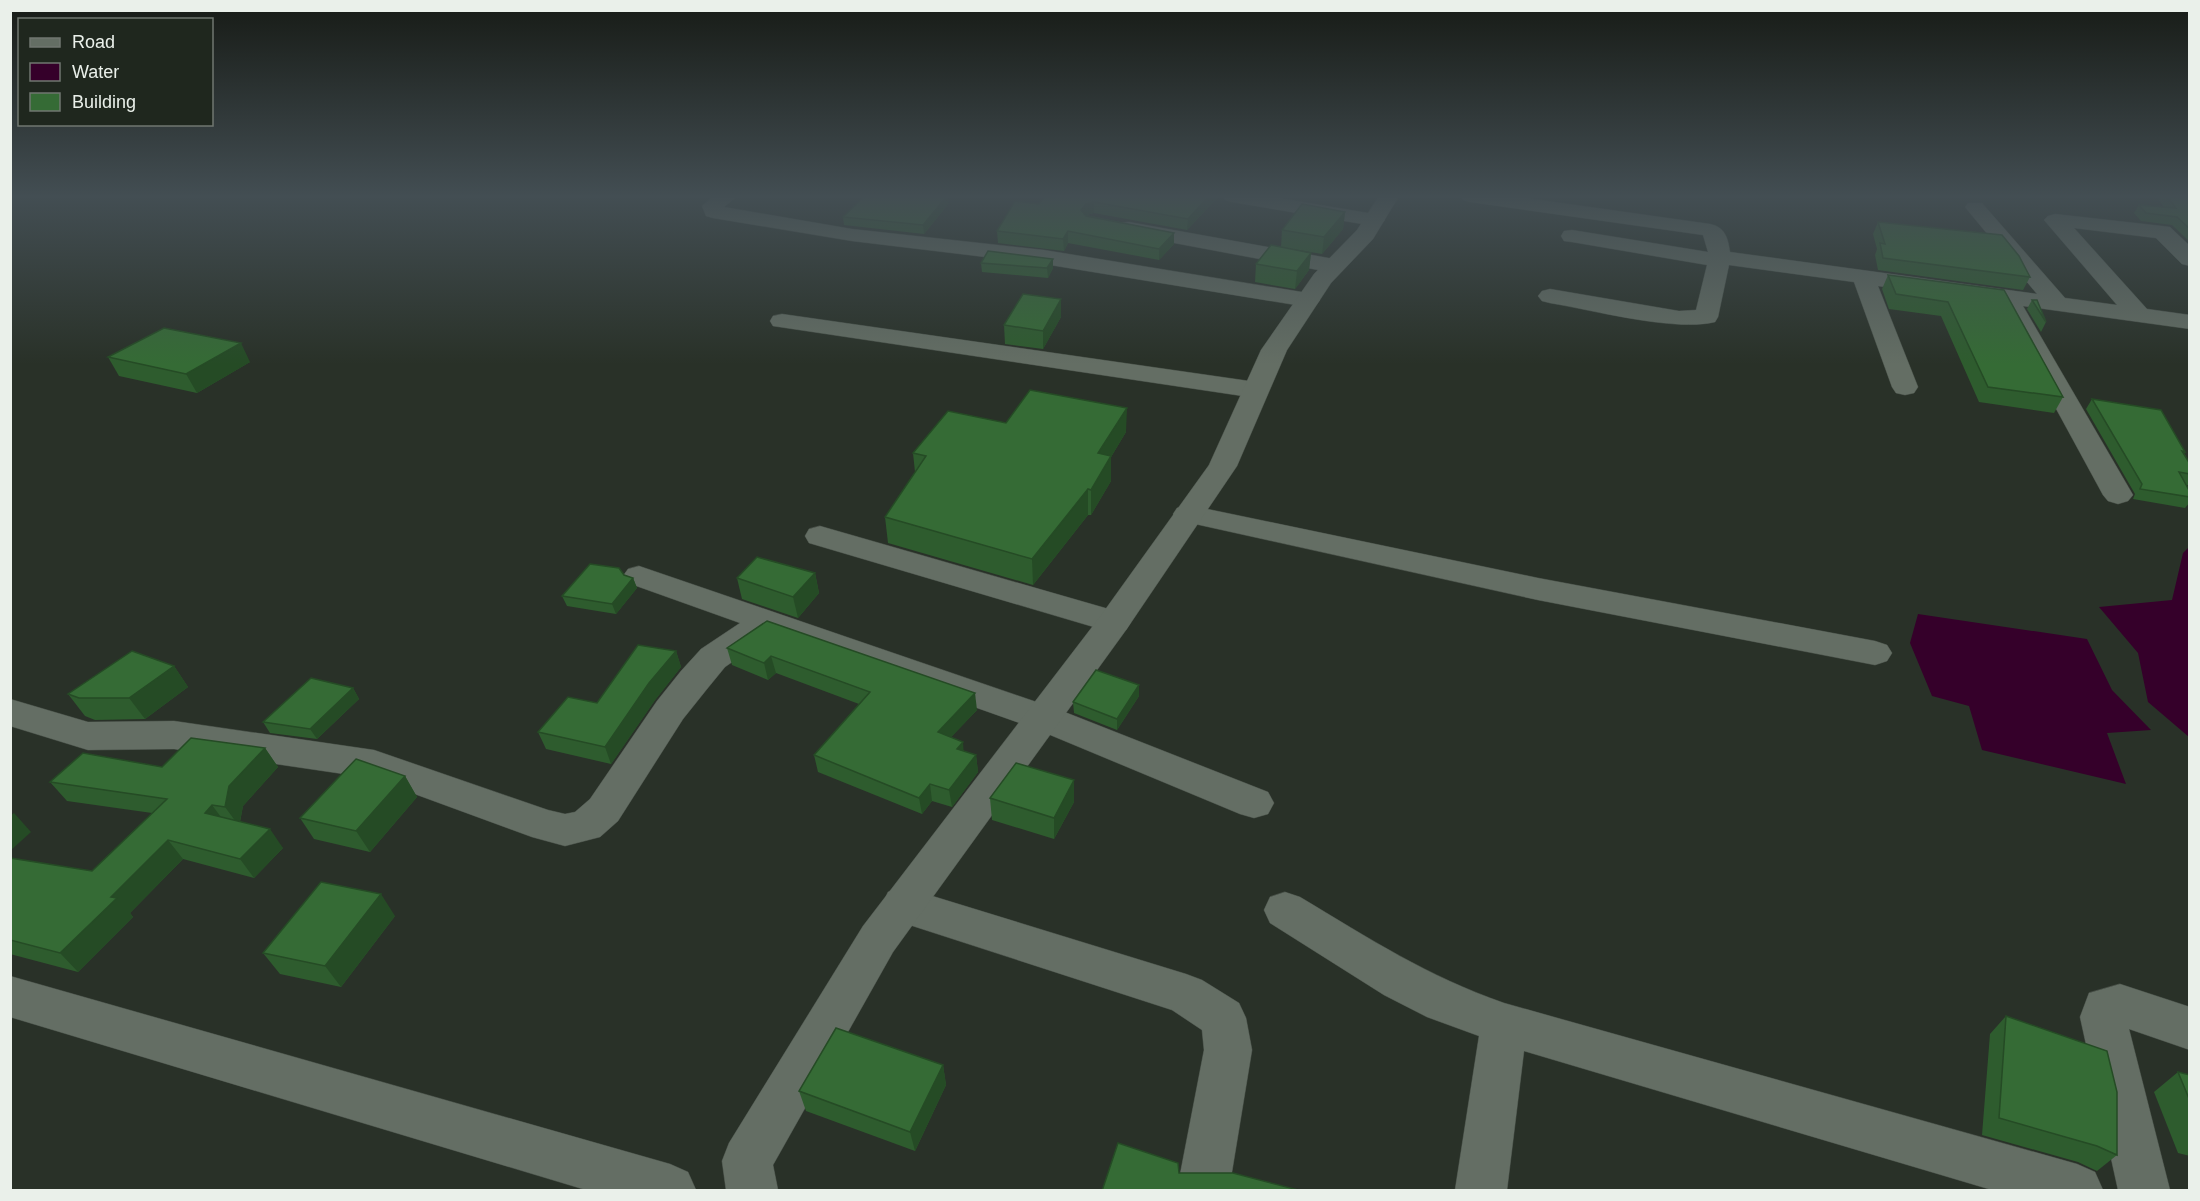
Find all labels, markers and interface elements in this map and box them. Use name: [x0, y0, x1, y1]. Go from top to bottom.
legend: [18, 18, 213, 126]
text: Road: [72, 32, 115, 52]
text: Water: [72, 62, 119, 82]
text: Building: [72, 92, 136, 112]

